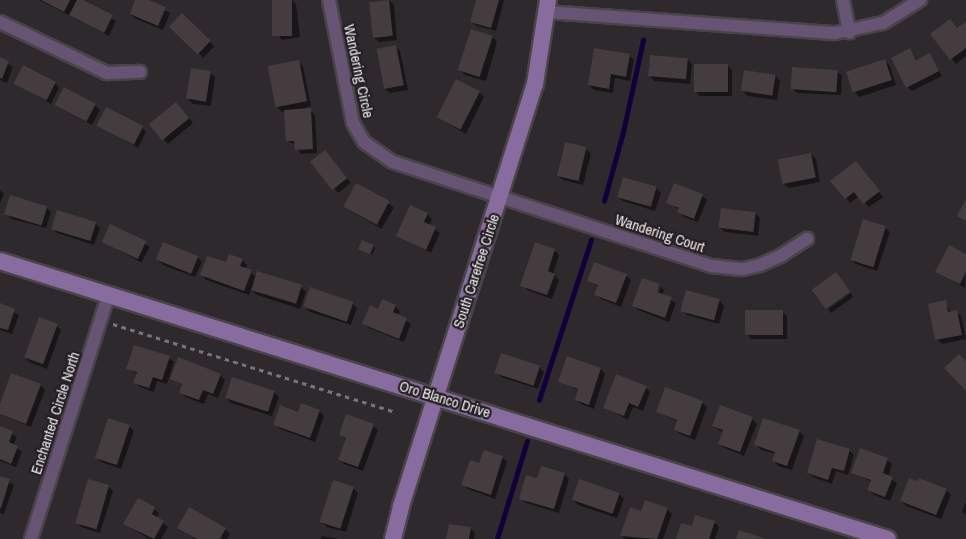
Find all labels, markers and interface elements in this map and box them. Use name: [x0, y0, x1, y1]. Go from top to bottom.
street label: Wandering Circle: [340, 23, 378, 119]
street label: Wandering Court: [613, 210, 707, 256]
street label: South Carefree Circle: [449, 212, 503, 330]
street label: Enchanted Circle North: [27, 349, 83, 477]
street label: Oro Blanco Drive: [397, 377, 493, 421]

